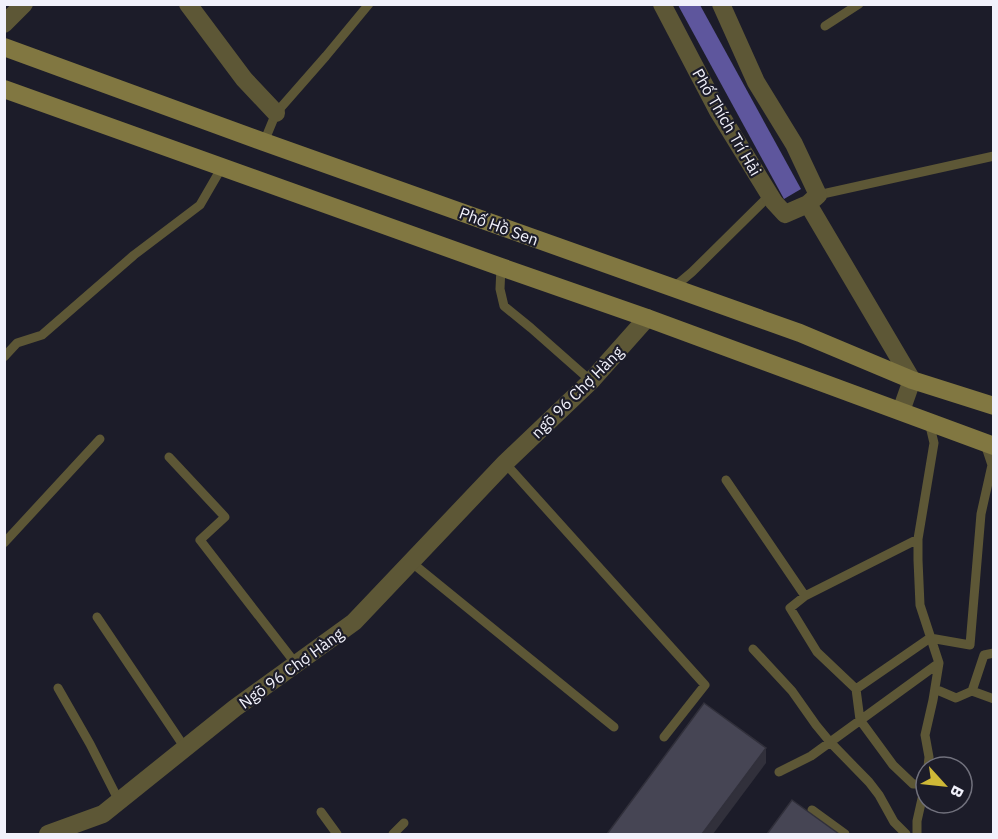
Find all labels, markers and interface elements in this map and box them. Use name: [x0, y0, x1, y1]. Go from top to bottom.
street label: Phố Thích Trí Hải: [688, 65, 766, 179]
street label: Phố Hồ Sen: [457, 202, 541, 250]
street label: ngõ 96 Chợ Hàng: [527, 341, 628, 442]
street label: Ngõ 96 Chợ Hàng: [235, 623, 348, 713]
north arrow: [914, 755, 974, 815]
text: B: [946, 783, 969, 801]

